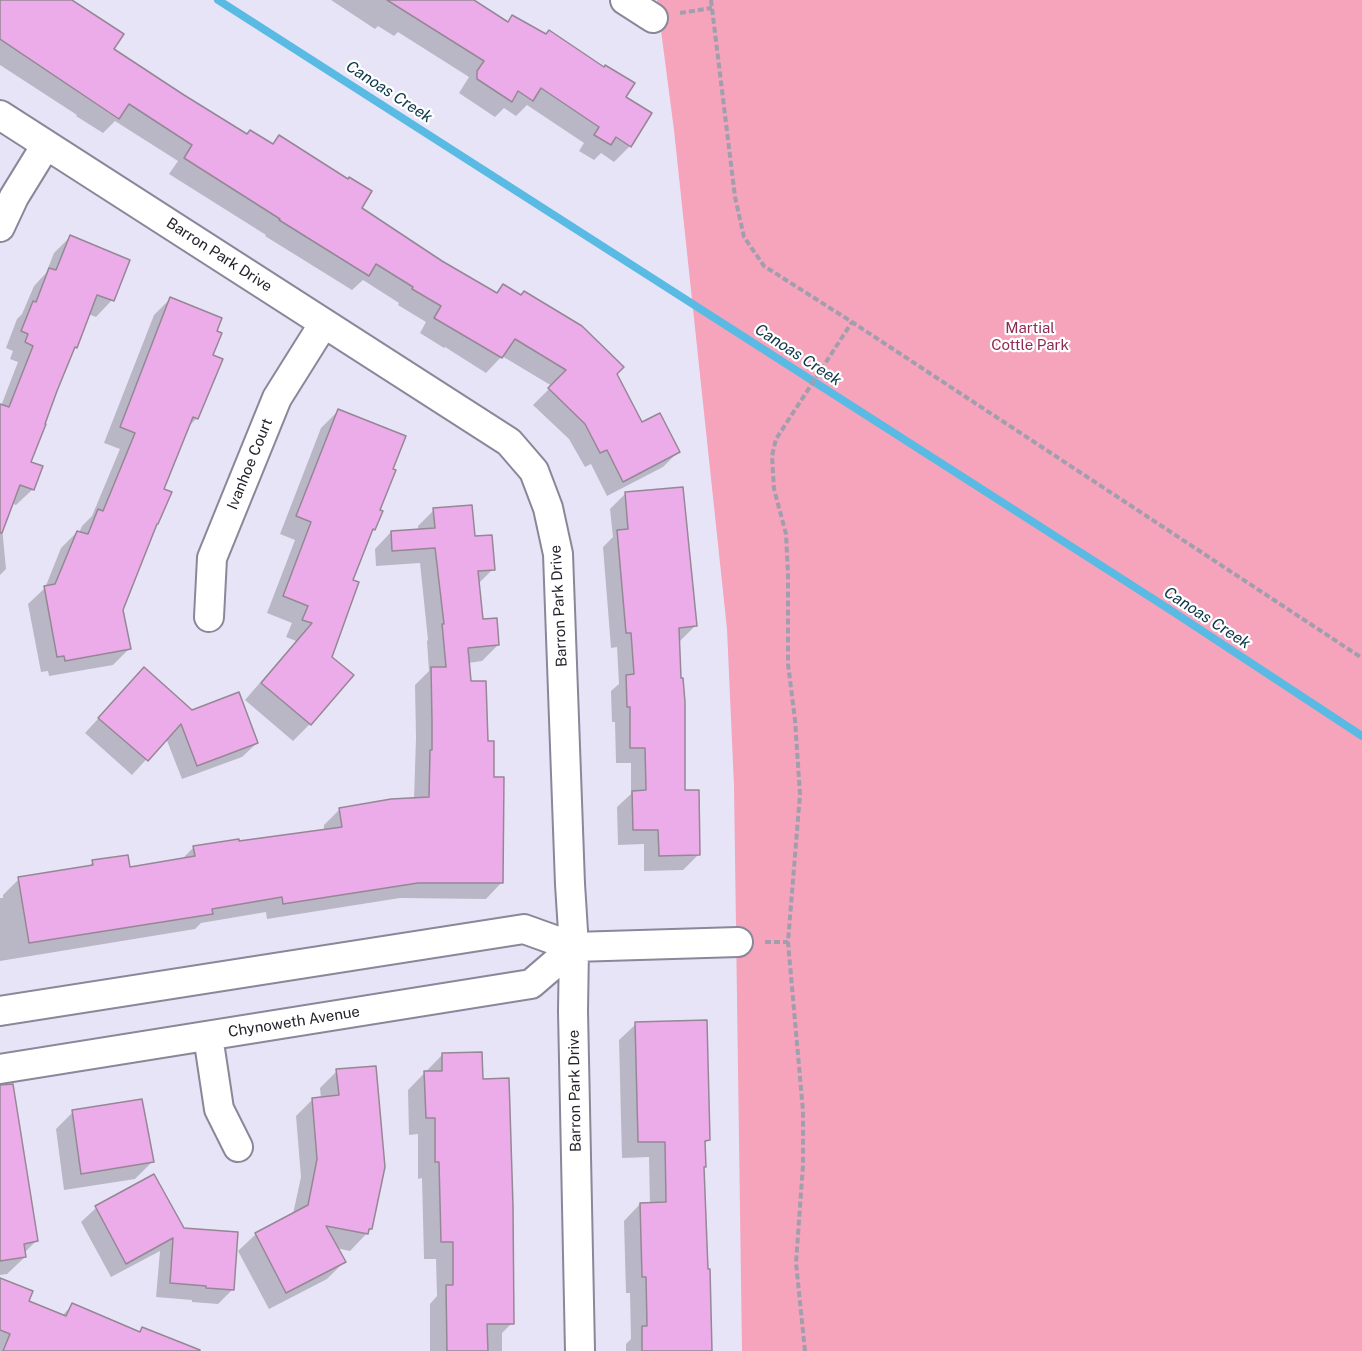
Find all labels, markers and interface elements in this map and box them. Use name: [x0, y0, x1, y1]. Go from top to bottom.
water label: Canoas Creek: [342, 57, 436, 127]
street label: Barron Park Drive: [163, 214, 275, 296]
park label: Martial Cottle Park: [991, 319, 1069, 354]
water label: Canoas Creek: [751, 320, 845, 390]
street label: Ivanhoe Court: [224, 416, 276, 512]
street label: Barron Park Drive: [547, 544, 571, 668]
water label: Canoas Creek: [1160, 583, 1254, 653]
street label: Chynoweth Avenue: [227, 1003, 361, 1041]
street label: Barron Park Drive: [565, 1030, 585, 1152]

